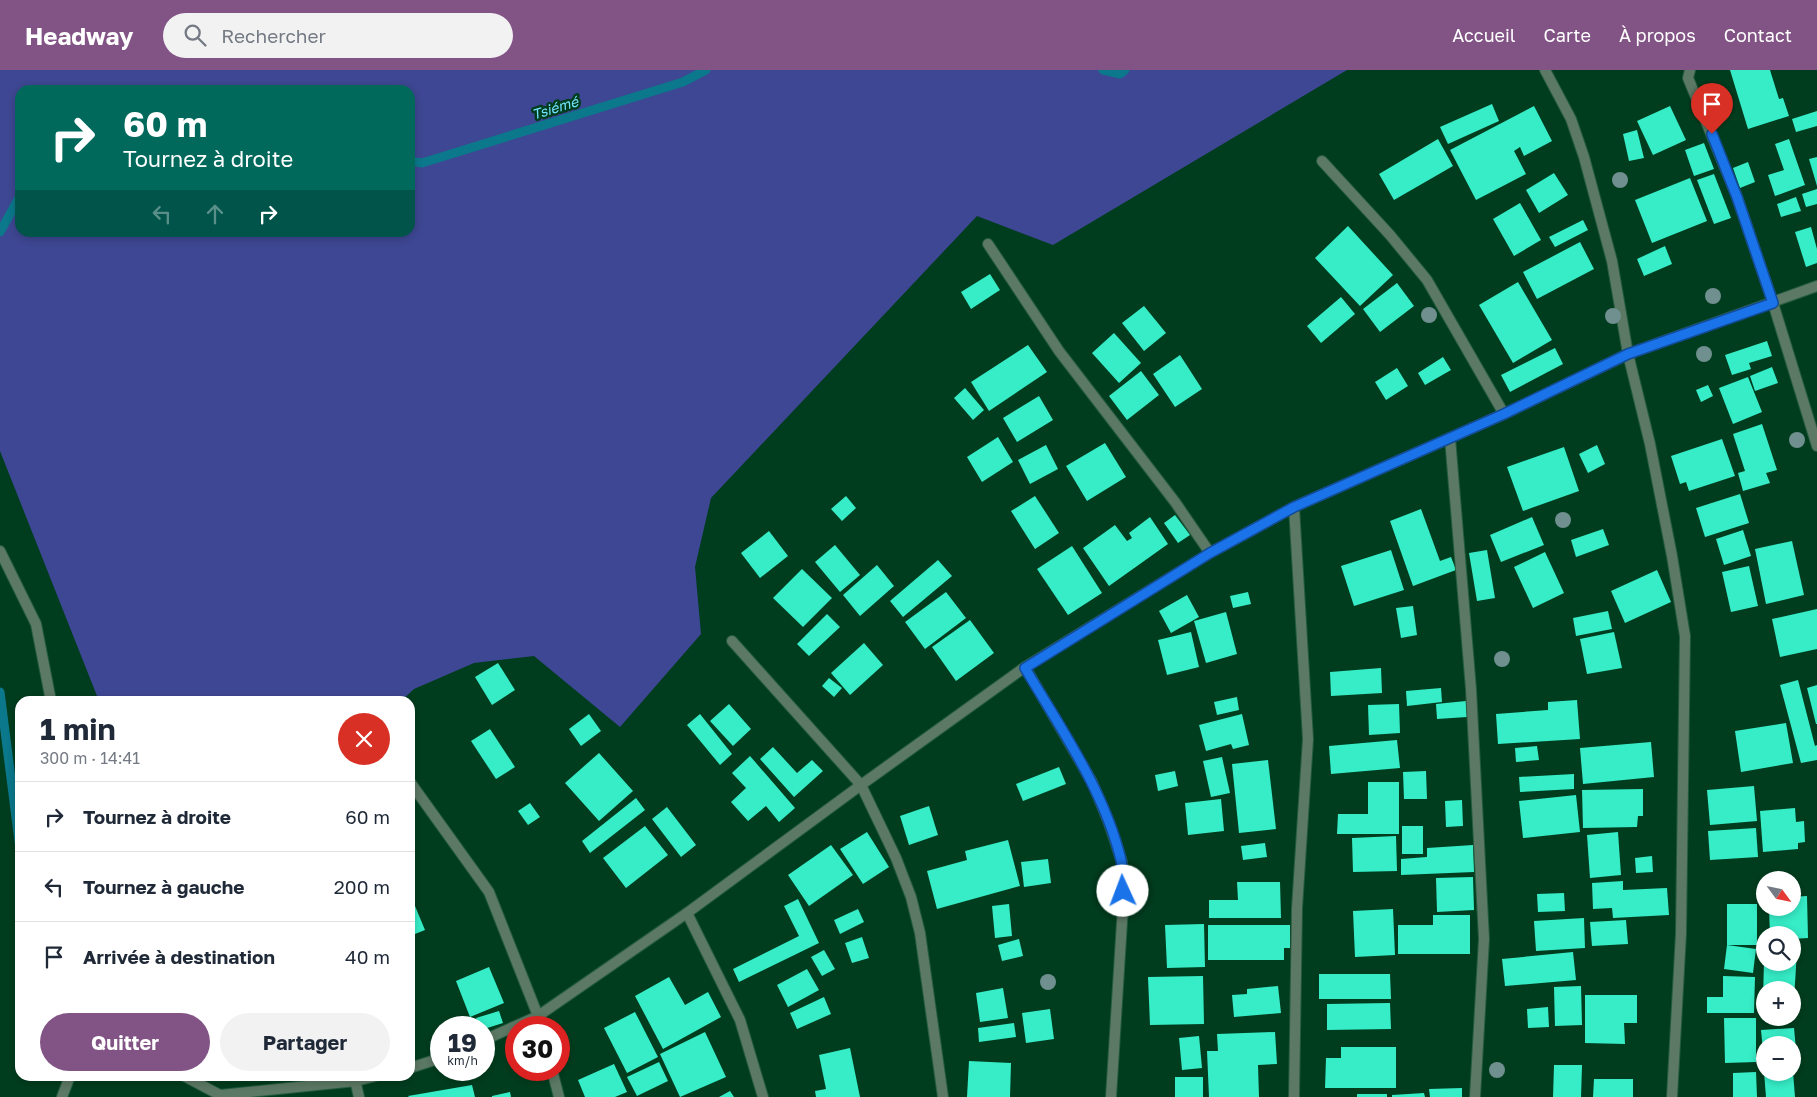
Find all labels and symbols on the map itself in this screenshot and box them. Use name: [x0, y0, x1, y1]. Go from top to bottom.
pin: [1691, 83, 1733, 134]
water label: Tsiémé: [530, 92, 582, 123]
position arrow: [1096, 864, 1148, 916]
north arrow: [1756, 871, 1801, 916]
speed limit sign: 30: [505, 1016, 570, 1081]

